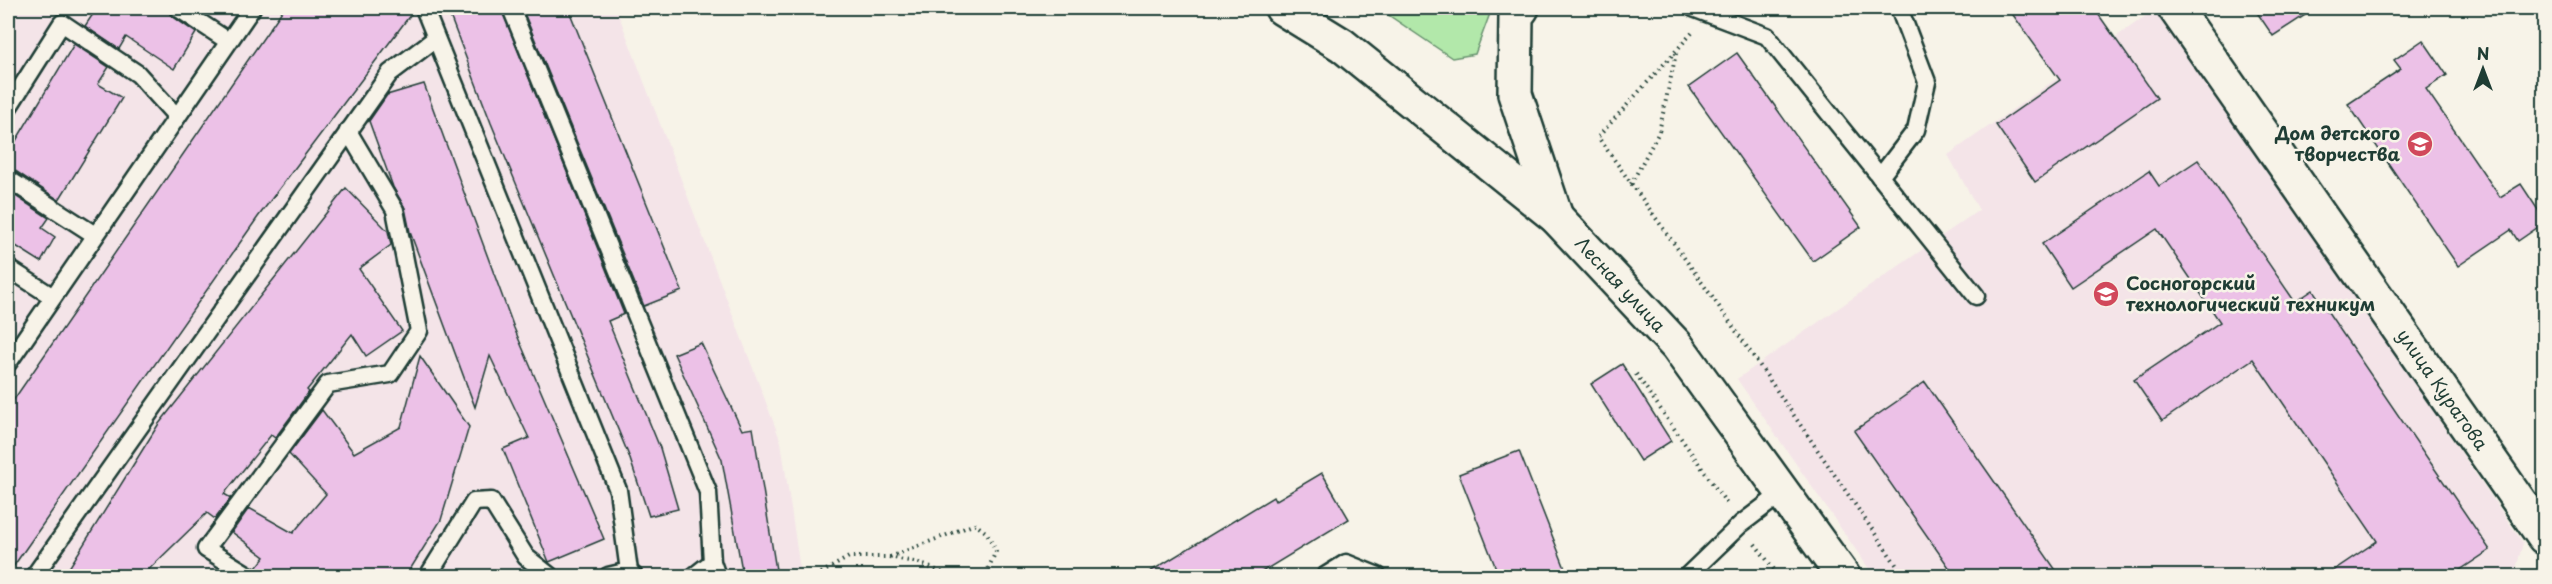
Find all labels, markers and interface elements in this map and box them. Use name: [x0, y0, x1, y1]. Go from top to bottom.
north arrow: [2453, 39, 2513, 99]
text: N: [2477, 41, 2489, 65]
place label: Дом детского творчества: [2274, 119, 2400, 167]
school or university icon: Дом детского творчества: [2405, 129, 2435, 159]
street label: Лесная улица: [1569, 230, 1673, 338]
place label: Сосногорский технологический техникум: [2126, 269, 2375, 317]
school or university icon: Сосногорский технологический техникум: [2091, 279, 2121, 309]
street label: улица Куратова: [2391, 323, 2496, 456]

